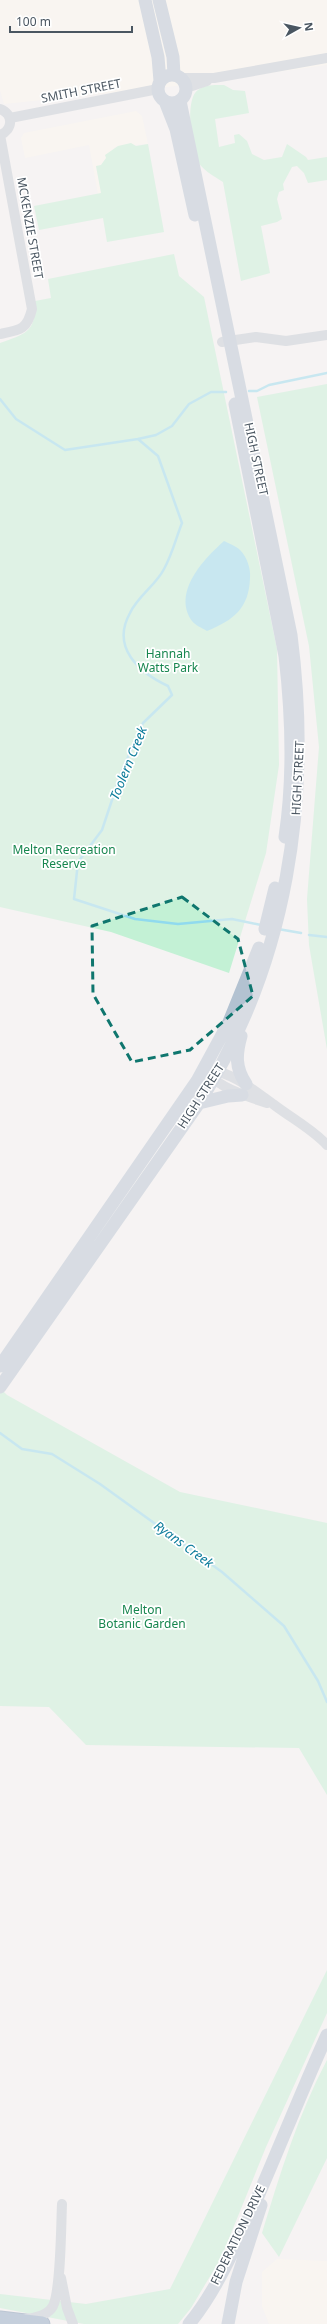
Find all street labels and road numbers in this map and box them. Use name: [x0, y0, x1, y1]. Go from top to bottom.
street label: SMITH STREET: [40, 74, 123, 107]
street label: MCKENZIE STREET: [13, 176, 48, 281]
street label: HIGH STREET: [240, 421, 273, 497]
street label: HIGH STREET: [287, 740, 308, 816]
street label: HIGH STREET: [173, 1060, 228, 1132]
street label: FEDERATION DRIVE: [206, 2182, 269, 2288]

